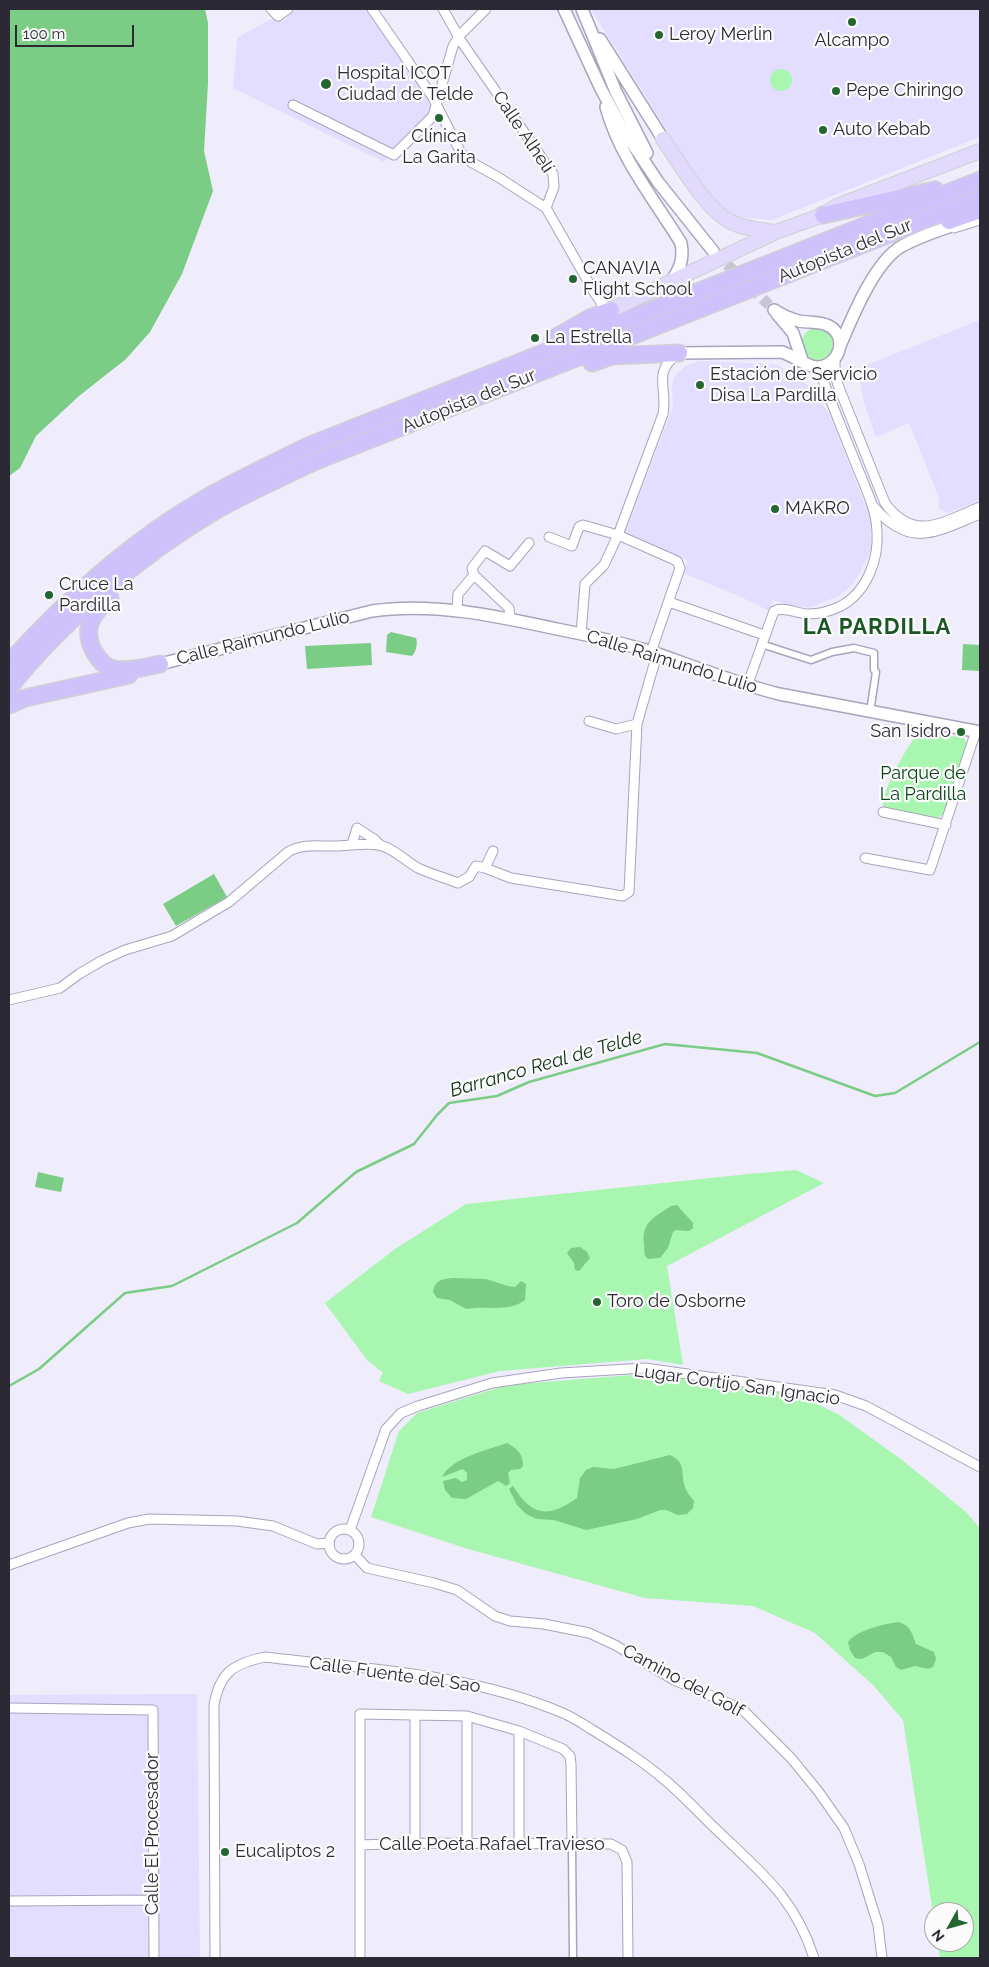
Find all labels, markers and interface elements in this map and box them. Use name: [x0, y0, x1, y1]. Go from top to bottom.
scale bar: [18, 15, 136, 47]
marker: Alcampo: [846, 16, 858, 28]
place label: Leroy Merlin: [669, 24, 772, 46]
text: 100 m: [23, 25, 65, 43]
marker: Leroy Merlin: [653, 29, 665, 41]
place label: Alcampo: [814, 30, 890, 52]
place label: Hospital ICOT Ciudad de Telde: [337, 63, 473, 106]
marker: Hospital ICOT Ciudad de Telde: [319, 77, 333, 91]
place label: Pepe Chiringo: [846, 80, 963, 102]
marker: Pepe Chiringo: [830, 85, 842, 97]
street label: Calle Alhelí: [488, 87, 558, 177]
marker: Clínica La Garita: [433, 112, 445, 124]
place label: Auto Kebab: [833, 119, 930, 141]
marker: Auto Kebab: [817, 124, 829, 136]
place label: Clínica La Garita: [402, 126, 476, 168]
street label: Autopista del Sur: [775, 214, 915, 288]
place label: CANAVIA Flight School: [583, 258, 692, 300]
marker: CANAVIA Flight School: [567, 273, 579, 285]
place label: La Estrella: [545, 327, 632, 349]
marker: La Estrella: [529, 332, 541, 344]
street label: Autopista del Sur: [399, 364, 539, 438]
place label: Estación de Servicio Disa La Pardilla: [710, 364, 877, 406]
marker: Estación de Servicio Disa La Pardilla: [694, 379, 706, 391]
place label: MAKRO: [785, 498, 850, 520]
marker: MAKRO: [769, 503, 781, 515]
place label: Cruce La Pardilla: [59, 574, 134, 616]
marker: Cruce La Pardilla: [43, 589, 55, 601]
street label: Calle Raimundo Lulio: [174, 606, 352, 670]
district label: LA PARDILLA: [801, 614, 953, 640]
street label: Calle Raimundo Lulio: [584, 626, 760, 698]
place label: San Isidro: [870, 721, 951, 743]
marker: San Isidro: [955, 726, 967, 738]
park label: Parque de La Pardilla: [880, 763, 966, 806]
water label: Barranco Real de Telde: [447, 1026, 645, 1102]
place label: Toro de Osborne: [607, 1291, 746, 1313]
marker: Toro de Osborne: [591, 1296, 603, 1308]
street label: Lugar Cortijo San Ignacio: [633, 1360, 841, 1410]
street label: Camino del Golf: [619, 1640, 747, 1722]
street label: Calle Fuente del Sao: [308, 1652, 482, 1698]
street label: Calle El Procesador: [142, 1753, 164, 1915]
street label: Calle Poeta Rafael Travieso: [379, 1834, 605, 1856]
place label: Eucaliptos 2: [235, 1841, 335, 1863]
marker: Eucaliptos 2: [219, 1846, 231, 1858]
north arrow: [924, 1902, 974, 1952]
text: N: [928, 1926, 948, 1945]

